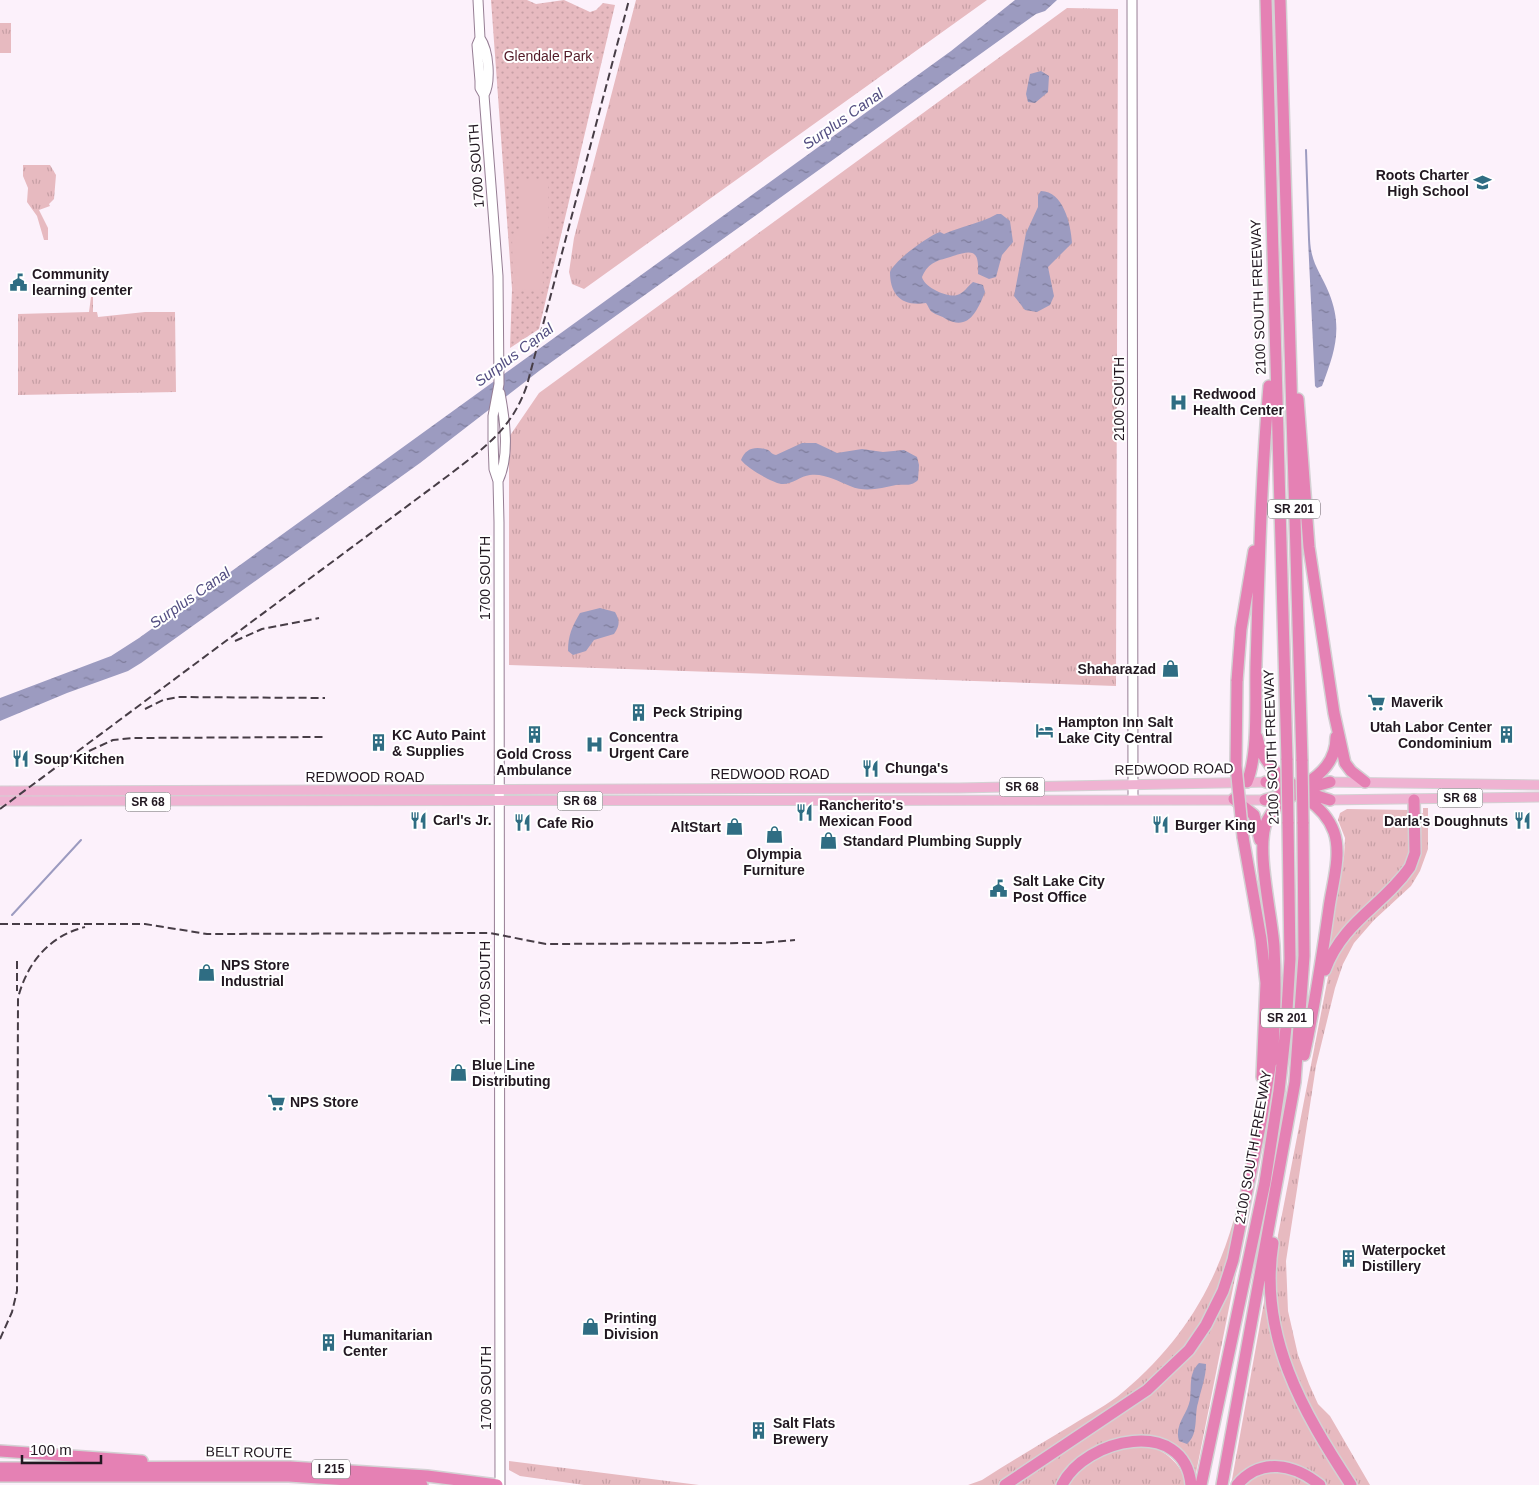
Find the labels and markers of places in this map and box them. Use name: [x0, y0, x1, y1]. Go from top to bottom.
place label: Roots Charter High School: [1376, 167, 1470, 199]
school or university icon: Roots Charter High School: [1473, 173, 1493, 193]
place label: Community learning center: [32, 266, 133, 298]
public building icon: Community learning center: [8, 272, 28, 292]
place label: Redwood Health Center: [1193, 386, 1285, 418]
hospital icon: Redwood Health Center: [1169, 392, 1189, 412]
shop icon: Shaharazad: [1160, 659, 1180, 679]
place label: Shaharazad: [1077, 661, 1156, 677]
supermarket icon: Maverik: [1367, 692, 1387, 712]
place label: Maverik: [1391, 694, 1443, 710]
building icon: Peck Striping: [629, 702, 649, 722]
place label: Peck Striping: [653, 704, 742, 720]
place label: Hampton Inn Salt Lake City Central: [1058, 714, 1173, 746]
place label: Utah Labor Center Condominium: [1370, 719, 1493, 751]
hotel icon: Hampton Inn Salt Lake City Central: [1034, 720, 1054, 740]
building icon: Gold Cross Ambulance: [524, 724, 544, 744]
building icon: Utah Labor Center Condominium: [1496, 725, 1516, 745]
place label: KC Auto Paint & Supplies: [392, 727, 486, 759]
place label: Concentra Urgent Care: [609, 729, 689, 761]
building icon: KC Auto Paint & Supplies: [368, 733, 388, 753]
hospital icon: Concentra Urgent Care: [585, 735, 605, 755]
place label: Gold Cross Ambulance: [496, 746, 572, 778]
restaurant icon: Soup Kitchen: [10, 749, 30, 769]
place label: Soup Kitchen: [34, 751, 124, 767]
restaurant icon: Chunga's: [861, 758, 881, 778]
place label: Chunga's: [885, 760, 948, 776]
place label: Rancherito's Mexican Food: [819, 797, 912, 829]
restaurant icon: Rancherito's Mexican Food: [795, 803, 815, 823]
restaurant icon: Carl's Jr.: [409, 810, 429, 830]
restaurant icon: Darla's Doughnuts: [1512, 811, 1532, 831]
place label: Carl's Jr.: [433, 812, 492, 828]
restaurant icon: Cafe Rio: [513, 813, 533, 833]
place label: Darla's Doughnuts: [1384, 813, 1508, 829]
place label: Cafe Rio: [537, 815, 594, 831]
restaurant icon: Burger King: [1151, 815, 1171, 835]
shop icon: AltStart: [725, 817, 745, 837]
place label: Burger King: [1175, 817, 1256, 833]
place label: AltStart: [670, 819, 721, 835]
shop icon: Olympia Furniture: [764, 824, 784, 844]
shop icon: Standard Plumbing Supply: [819, 831, 839, 851]
place label: Standard Plumbing Supply: [843, 833, 1022, 849]
place label: Olympia Furniture: [743, 846, 805, 878]
place label: Salt Lake City Post Office: [1013, 873, 1105, 905]
public building icon: Salt Lake City Post Office: [989, 879, 1009, 899]
place label: NPS Store Industrial: [221, 957, 290, 989]
shop icon: NPS Store Industrial: [197, 963, 217, 983]
place label: Blue Line Distributing: [472, 1057, 551, 1089]
shop icon: Blue Line Distributing: [448, 1063, 468, 1083]
supermarket icon: NPS Store: [266, 1092, 286, 1112]
place label: NPS Store: [290, 1094, 359, 1110]
place label: Waterpocket Distillery: [1362, 1242, 1446, 1274]
building icon: Waterpocket Distillery: [1338, 1248, 1358, 1268]
place label: Printing Division: [604, 1310, 658, 1342]
shop icon: Printing Division: [580, 1316, 600, 1336]
place label: Humanitarian Center: [343, 1327, 432, 1359]
building icon: Humanitarian Center: [319, 1333, 339, 1353]
place label: Salt Flats Brewery: [773, 1415, 835, 1447]
building icon: Salt Flats Brewery: [749, 1421, 769, 1441]

